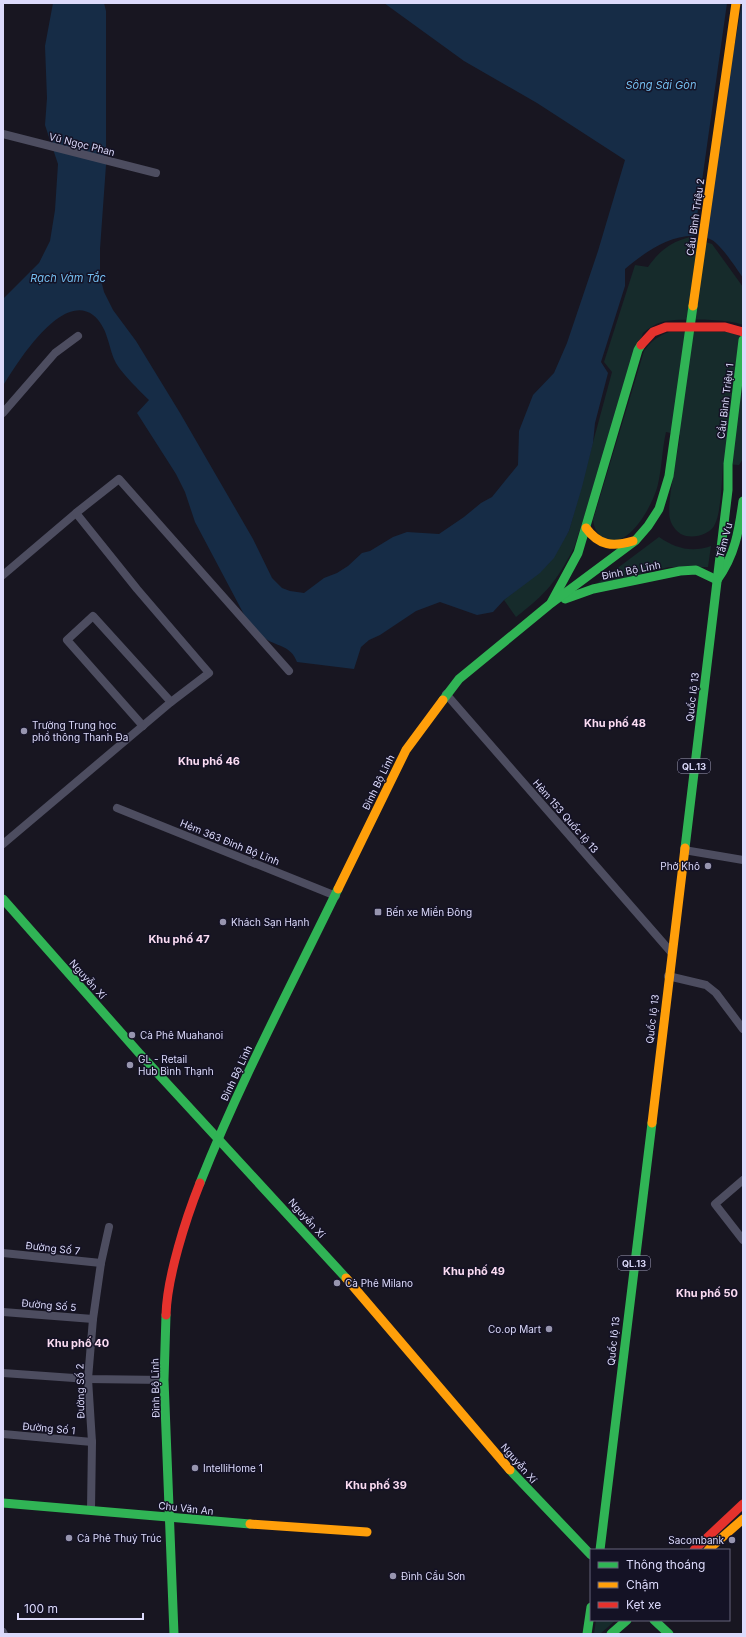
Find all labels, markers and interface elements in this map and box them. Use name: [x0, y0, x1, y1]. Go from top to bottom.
water label: Sông Sài Gòn: [626, 78, 697, 92]
street label: Vũ Ngọc Phan: [48, 130, 116, 158]
street label: Cầu Bình Triệu 2: [684, 177, 706, 257]
water label: Rạch Vàm Tắc: [30, 271, 106, 285]
street label: Cầu Bình Triệu 1: [714, 362, 736, 440]
street label: Tầm Vu: [714, 521, 734, 559]
street label: Đinh Bộ Lĩnh: [600, 558, 662, 582]
street label: Quốc lộ 13: [683, 672, 701, 722]
district label: Khu phố 48: [584, 716, 646, 730]
place label: Trường Trung học phổ thông Thanh Đa: [32, 719, 128, 743]
marker: Trường Trung học phổ thông Thanh Đa: [19, 726, 29, 736]
street label: Đinh Bộ Lĩnh: [359, 752, 397, 812]
district label: Khu phố 46: [178, 754, 240, 768]
road number: QL.13: [678, 759, 710, 773]
street label: Hẻm 153 Quốc lộ 13: [531, 777, 601, 855]
street label: Hẻm 363 Đinh Bộ Lĩnh: [179, 817, 281, 867]
place label: Phở Khô: [660, 860, 700, 872]
marker: Phở Khô: [703, 861, 713, 871]
place label: Bến xe Miền Đông: [386, 906, 472, 918]
marker: Bến xe Miền Đông: [373, 907, 383, 917]
place label: Khách Sạn Hạnh: [231, 916, 309, 928]
marker: Khách Sạn Hạnh: [218, 917, 228, 927]
district label: Khu phố 47: [148, 932, 210, 946]
street label: Nguyễn Xí: [67, 956, 110, 1002]
street label: Quốc lộ 13: [643, 994, 661, 1044]
place label: Cà Phê Muahanoi: [140, 1029, 223, 1041]
marker: Cà Phê Muahanoi: [127, 1030, 137, 1040]
street label: Đinh Bộ Lĩnh: [218, 1043, 254, 1103]
place label: GL - Retail Hub Bình Thạnh: [138, 1053, 214, 1077]
marker: GL - Retail Hub Bình Thạnh: [125, 1060, 135, 1070]
street label: Nguyễn Xí: [286, 1195, 329, 1241]
street label: Đường Số 7: [25, 1239, 81, 1257]
road number: QL.13: [618, 1256, 650, 1270]
district label: Khu phố 49: [443, 1264, 505, 1278]
place label: Cà Phê Milano: [345, 1277, 413, 1289]
marker: Cà Phê Milano: [332, 1278, 342, 1288]
district label: Khu phố 50: [676, 1286, 738, 1300]
street label: Đường Số 5: [21, 1297, 77, 1313]
street label: Quốc lộ 13: [604, 1316, 622, 1366]
place label: Co.op Mart: [488, 1323, 542, 1335]
marker: Co.op Mart: [544, 1324, 554, 1334]
district label: Khu phố 40: [47, 1336, 109, 1350]
street label: Đinh Bộ Lĩnh: [148, 1358, 162, 1418]
street label: Đường Số 2: [74, 1363, 86, 1419]
street label: Đường Số 1: [22, 1420, 76, 1436]
street label: Nguyễn Xí: [498, 1440, 541, 1486]
place label: IntelliHome 1: [203, 1462, 263, 1474]
marker: IntelliHome 1: [190, 1463, 200, 1473]
district label: Khu phố 39: [345, 1478, 407, 1492]
street label: Chu Văn An: [158, 1499, 214, 1517]
place label: Cà Phê Thuỷ Trúc: [77, 1532, 162, 1544]
marker: Cà Phê Thuỷ Trúc: [64, 1533, 74, 1543]
place label: Sacombank: [668, 1534, 725, 1546]
marker: Sacombank: [727, 1535, 737, 1545]
legend: [590, 1549, 730, 1621]
text: Thông thoáng: [626, 1557, 705, 1572]
place label: Đình Cầu Sơn: [401, 1570, 465, 1582]
marker: Đình Cầu Sơn: [388, 1571, 398, 1581]
text: Chậm: [626, 1577, 659, 1592]
scale bar: [18, 1595, 143, 1621]
text: Kẹt xe: [626, 1597, 661, 1612]
text: 100 m: [24, 1601, 58, 1616]

